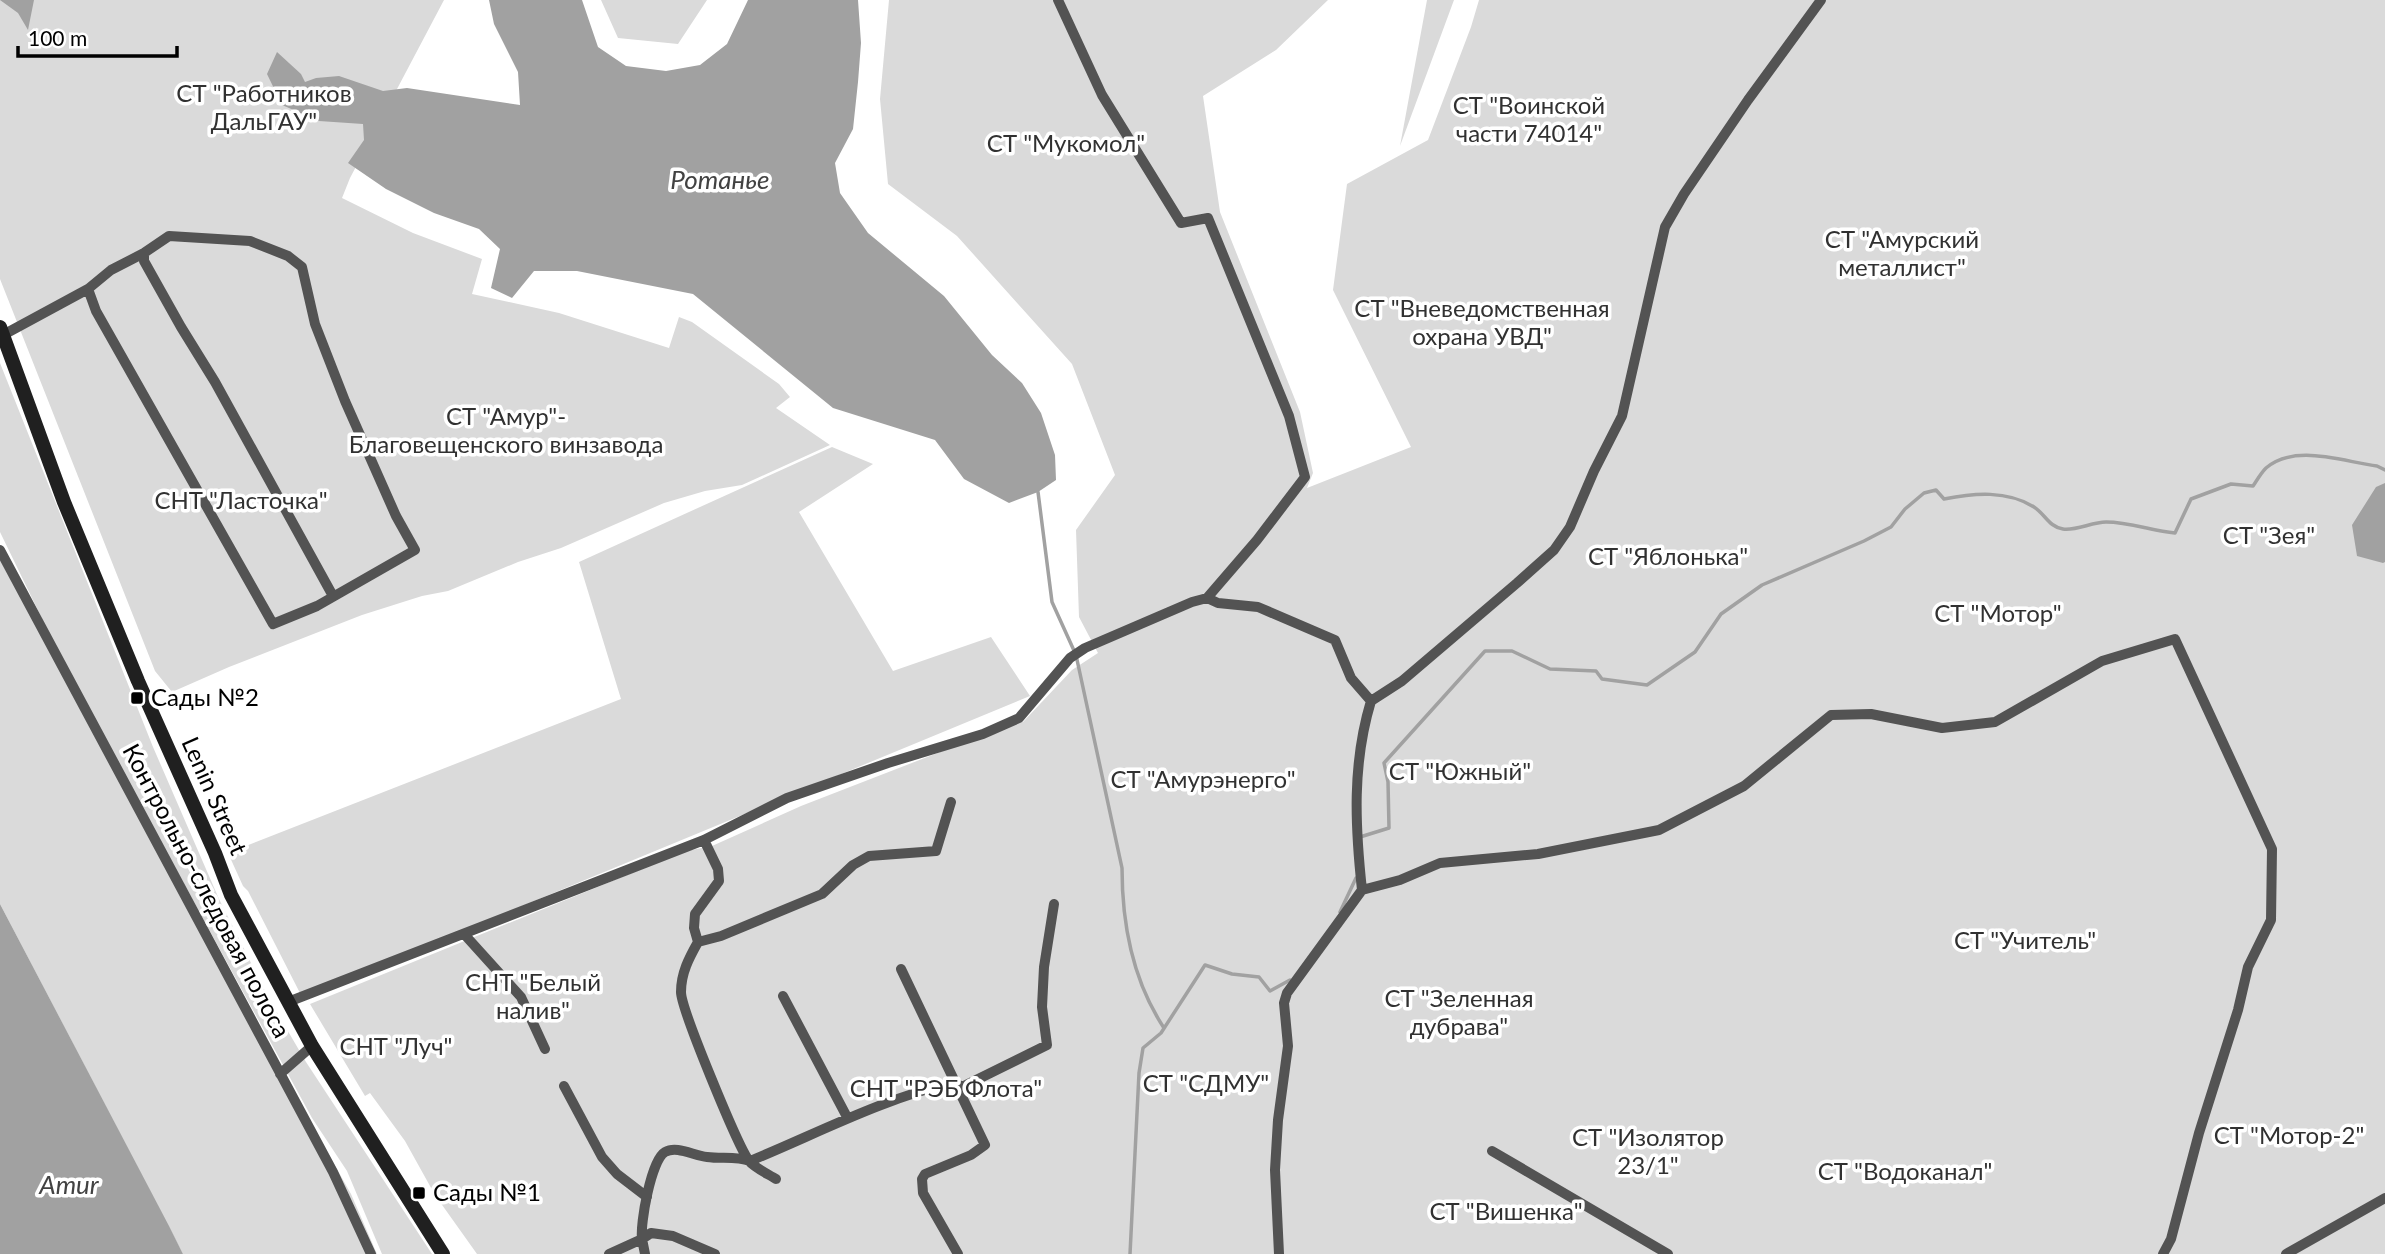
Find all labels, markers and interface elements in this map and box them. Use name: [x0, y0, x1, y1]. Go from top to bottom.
scale bar: [18, 14, 177, 58]
text: 100 m: [28, 25, 87, 50]
park label: СТ "Работников ДальГАУ": [176, 78, 352, 135]
park label: СТ "Воинской части 74014": [1453, 90, 1605, 147]
park label: СТ "Мукомол": [987, 128, 1145, 157]
water label: Ротанье: [670, 163, 770, 195]
park label: СТ "Амурский металлист": [1825, 224, 1979, 281]
park label: СТ "Вневедомственная охрана УВД": [1354, 293, 1610, 350]
park label: СТ "Амур"- Благовещенского винзавода: [349, 401, 663, 458]
park label: СНТ "Ласточка": [154, 485, 328, 514]
park label: СТ "Зея": [2223, 520, 2315, 549]
park label: СТ "Яблонька": [1588, 541, 1748, 570]
park label: СТ "Мотор": [1934, 598, 2062, 627]
place label: Сады №2: [151, 682, 259, 711]
marker: Сады №2: [129, 690, 145, 706]
street label: Lenin Street: [176, 732, 254, 859]
street label: Контрольно-следовая полоса: [117, 738, 297, 1042]
park label: СТ "Южный": [1389, 756, 1531, 785]
park label: СТ "Амурэнерго": [1110, 764, 1296, 793]
park label: СТ "Учитель": [1954, 925, 2096, 954]
park label: СНТ "Белый налив": [465, 967, 601, 1024]
park label: СТ "Зеленная дубрава": [1384, 983, 1534, 1040]
park label: СНТ "Луч": [340, 1031, 452, 1060]
park label: СТ "СДМУ": [1143, 1068, 1269, 1097]
park label: СНТ "РЭБ Флота": [850, 1073, 1042, 1102]
park label: СТ "Мотор-2": [2214, 1120, 2364, 1149]
park label: СТ "Изолятор 23/1": [1572, 1122, 1724, 1179]
park label: СТ "Водоканал": [1818, 1156, 1992, 1185]
water label: Amur: [38, 1168, 100, 1200]
place label: Сады №1: [433, 1177, 541, 1206]
marker: Сады №1: [411, 1185, 427, 1201]
park label: СТ "Вишенка": [1429, 1196, 1583, 1225]

